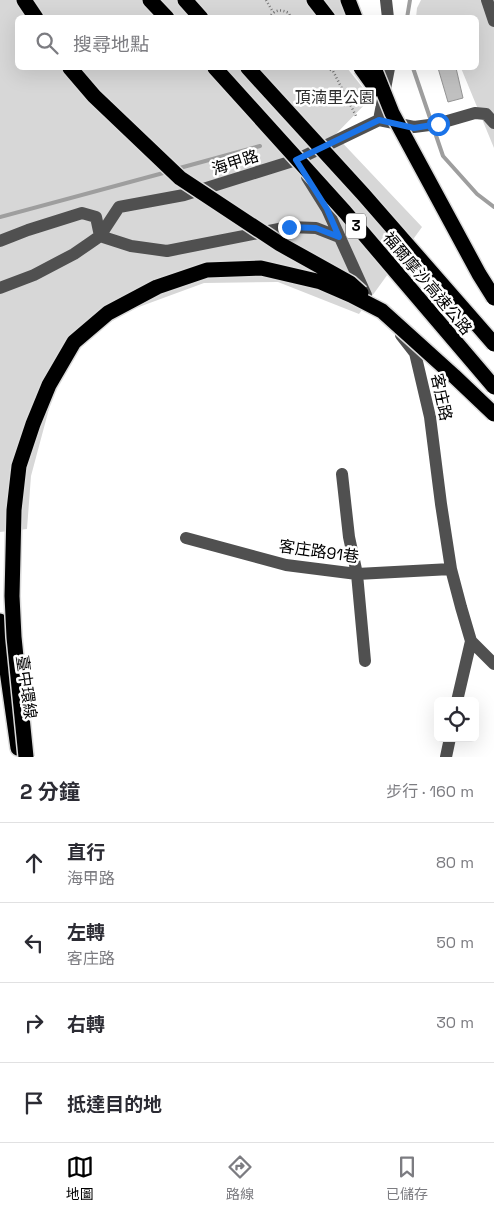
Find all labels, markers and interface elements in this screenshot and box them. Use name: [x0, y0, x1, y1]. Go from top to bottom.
search box: [15, 15, 479, 70]
icon: search: [33, 29, 61, 57]
text: 搜尋地點: [73, 32, 149, 57]
park label: 頂湳里公園: [295, 87, 375, 108]
route start: [427, 113, 450, 136]
street label: 海甲路: [209, 145, 261, 180]
road number: 3: [346, 214, 366, 238]
route end: [278, 216, 301, 239]
street label: 福爾摩沙高速公路: [378, 228, 477, 339]
street label: 客庄路: [426, 371, 457, 423]
street label: 客庄路91巷: [278, 535, 360, 567]
street label: 臺中環線: [12, 654, 41, 720]
map controls: [434, 697, 479, 742]
button: locate: [434, 697, 479, 742]
text: 2 分鐘: [20, 778, 80, 805]
text: 步行 · 160 m: [386, 781, 474, 802]
text: 直行: [67, 840, 105, 865]
icon: ahead: [20, 849, 48, 877]
text: 80 m: [436, 852, 474, 873]
text: 海甲路: [67, 868, 115, 889]
text: 左轉: [67, 920, 105, 945]
icon: left: [20, 929, 48, 957]
text: 50 m: [436, 932, 474, 953]
text: 客庄路: [67, 948, 115, 969]
icon: right: [20, 1009, 48, 1037]
text: 右轉: [67, 1012, 105, 1037]
text: 30 m: [436, 1012, 474, 1033]
icon: arrive: [20, 1089, 48, 1117]
text: 抵達目的地: [67, 1092, 162, 1117]
tab: 地圖: [66, 1153, 94, 1203]
tab: 路線: [226, 1153, 254, 1203]
tab: 已儲存: [386, 1153, 428, 1203]

